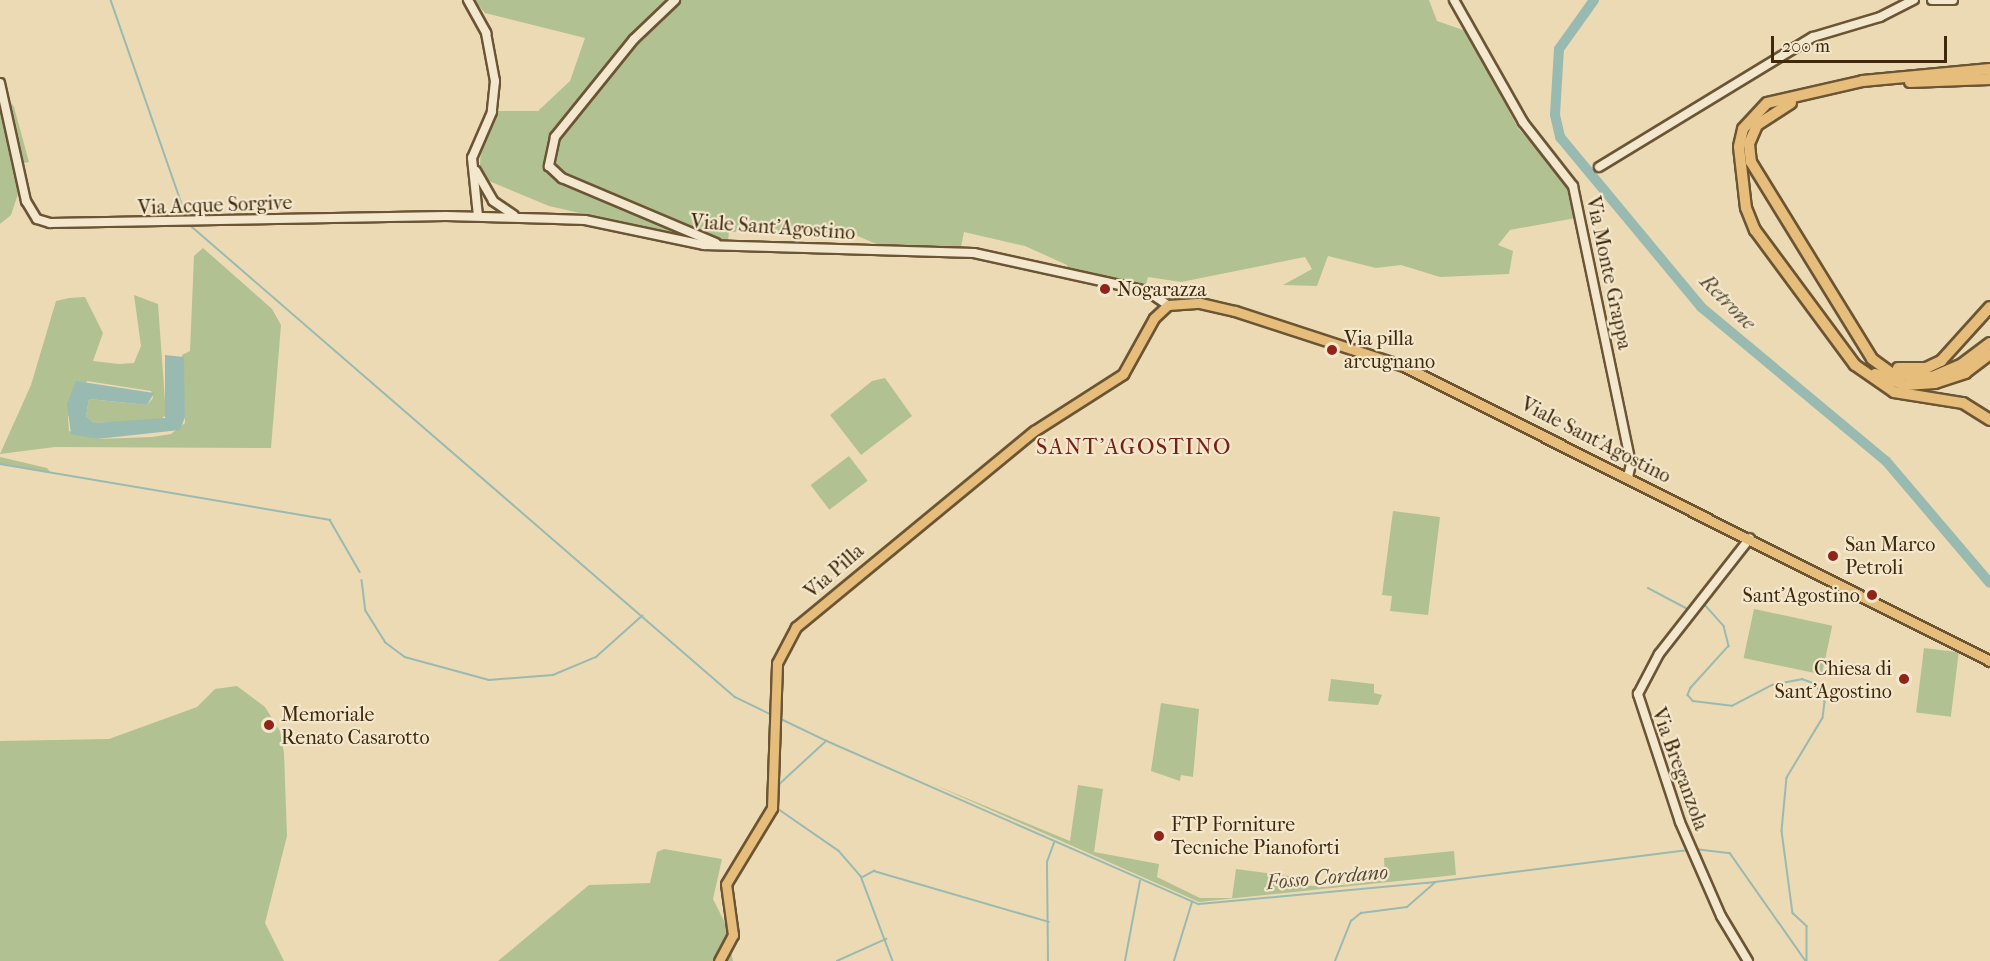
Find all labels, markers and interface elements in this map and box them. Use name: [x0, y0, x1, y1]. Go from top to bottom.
scale bar: [1774, 24, 1950, 62]
text: 200 m: [1782, 36, 1830, 57]
street label: Via Acque Sorgive: [137, 190, 293, 220]
street label: Via Monte Grappa: [1581, 194, 1637, 352]
street label: Viale Sant'Agostino: [690, 209, 856, 245]
water label: Retrone: [1695, 269, 1761, 335]
place label: Nogarazza: [1117, 277, 1207, 301]
marker: Nogarazza: [1098, 282, 1112, 296]
place label: Via pilla arcugnano: [1344, 326, 1435, 373]
marker: Via pilla arcugnano: [1325, 343, 1339, 357]
street label: Viale Sant'Agostino: [1517, 392, 1675, 488]
district label: SANT'AGOSTINO: [1036, 435, 1232, 461]
place label: San Marco Petroli: [1845, 532, 1935, 579]
street label: Via Pilla: [799, 539, 869, 603]
marker: San Marco Petroli: [1826, 549, 1840, 563]
place label: Sant'Agostino: [1743, 583, 1860, 607]
marker: Sant'Agostino: [1865, 588, 1879, 602]
place label: Chiesa di Sant'Agostino: [1775, 656, 1892, 703]
marker: Chiesa di Sant'Agostino: [1897, 672, 1911, 686]
place label: Memoriale Renato Casarotto: [281, 702, 430, 749]
street label: Via Breganzola: [1647, 704, 1713, 834]
marker: Memoriale Renato Casarotto: [262, 718, 276, 732]
place label: FTP Forniture Tecniche Pianoforti: [1171, 813, 1340, 860]
marker: FTP Forniture Tecniche Pianoforti: [1152, 829, 1166, 843]
water label: Fosso Cordano: [1265, 859, 1389, 895]

